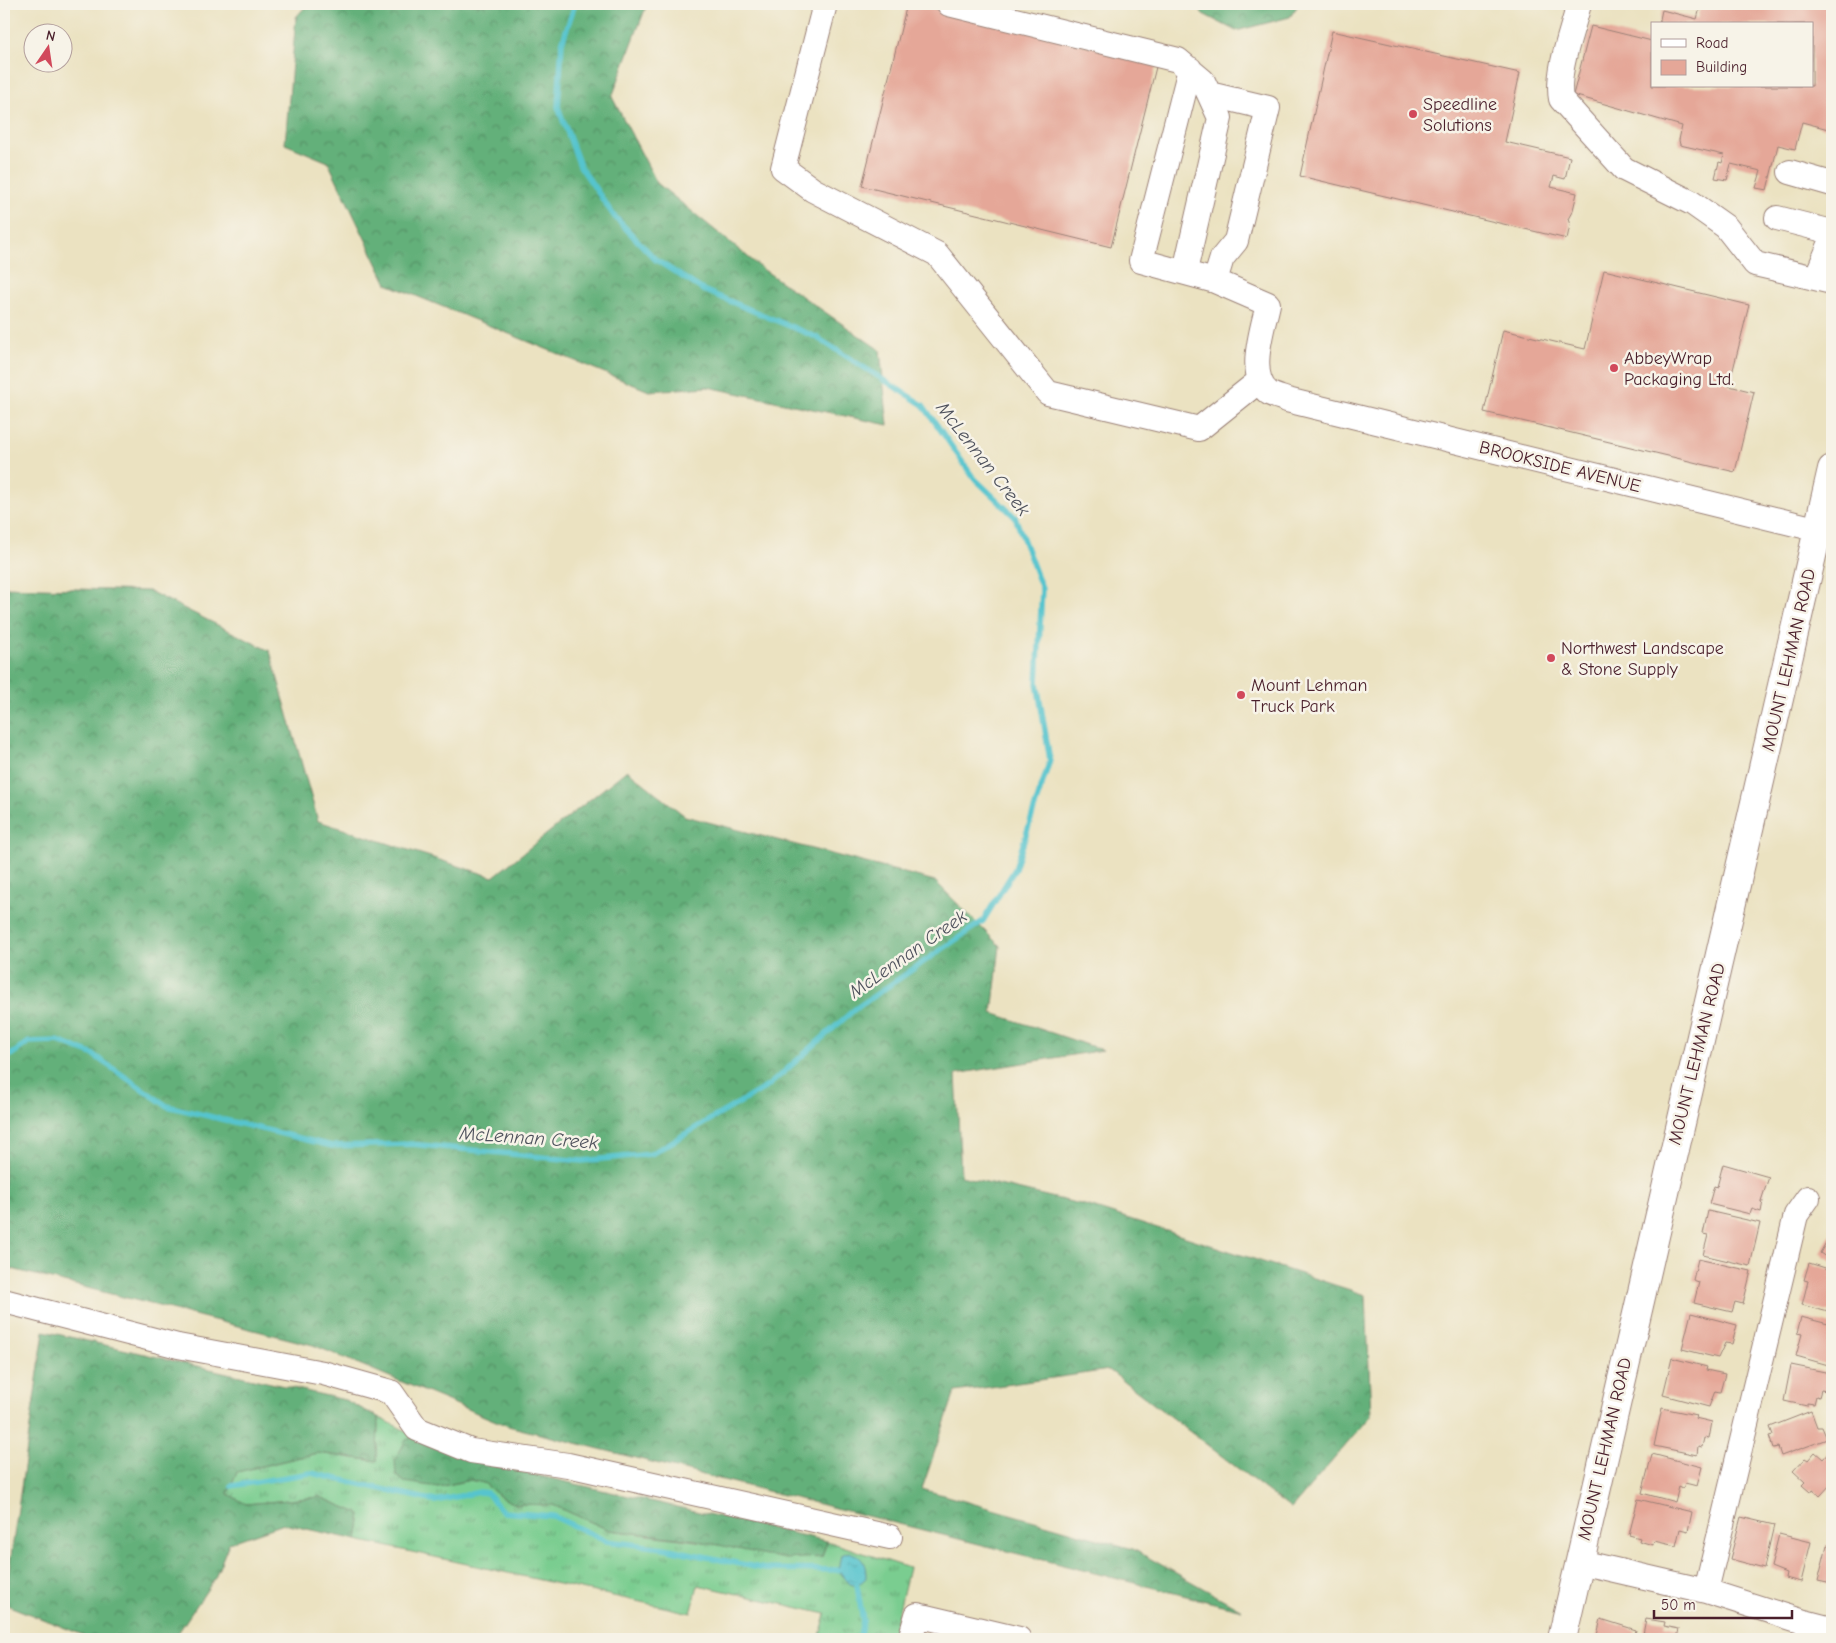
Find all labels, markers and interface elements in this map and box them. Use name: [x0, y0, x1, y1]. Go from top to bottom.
north arrow: [22, 22, 72, 72]
legend: [1651, 22, 1814, 88]
text: N: [44, 27, 57, 45]
text: Road: [1696, 34, 1728, 52]
text: Building: [1696, 58, 1747, 76]
place label: Speedline Solutions: [1423, 94, 1497, 136]
marker: Speedline Solutions: [1407, 108, 1419, 120]
place label: AbbeyWrap Packaging Ltd.: [1624, 348, 1734, 390]
marker: AbbeyWrap Packaging Ltd.: [1608, 362, 1620, 374]
water label: McLennan Creek: [931, 397, 1035, 521]
street label: BROOKSIDE AVENUE: [1477, 437, 1643, 497]
street label: MOUNT LEHMAN ROAD: [1758, 567, 1820, 753]
place label: Northwest Landscape & Stone Supply: [1561, 638, 1724, 680]
marker: Northwest Landscape & Stone Supply: [1545, 652, 1557, 664]
place label: Mount Lehman Truck Park: [1251, 675, 1367, 717]
marker: Mount Lehman Truck Park: [1235, 689, 1247, 701]
water label: McLennan Creek: [844, 905, 972, 1003]
street label: MOUNT LEHMAN ROAD: [1664, 961, 1730, 1147]
water label: McLennan Creek: [458, 1122, 600, 1154]
street label: MOUNT LEHMAN ROAD: [1574, 1356, 1636, 1542]
scale bar: [1654, 1588, 1791, 1620]
text: 50 m: [1661, 1596, 1696, 1614]

